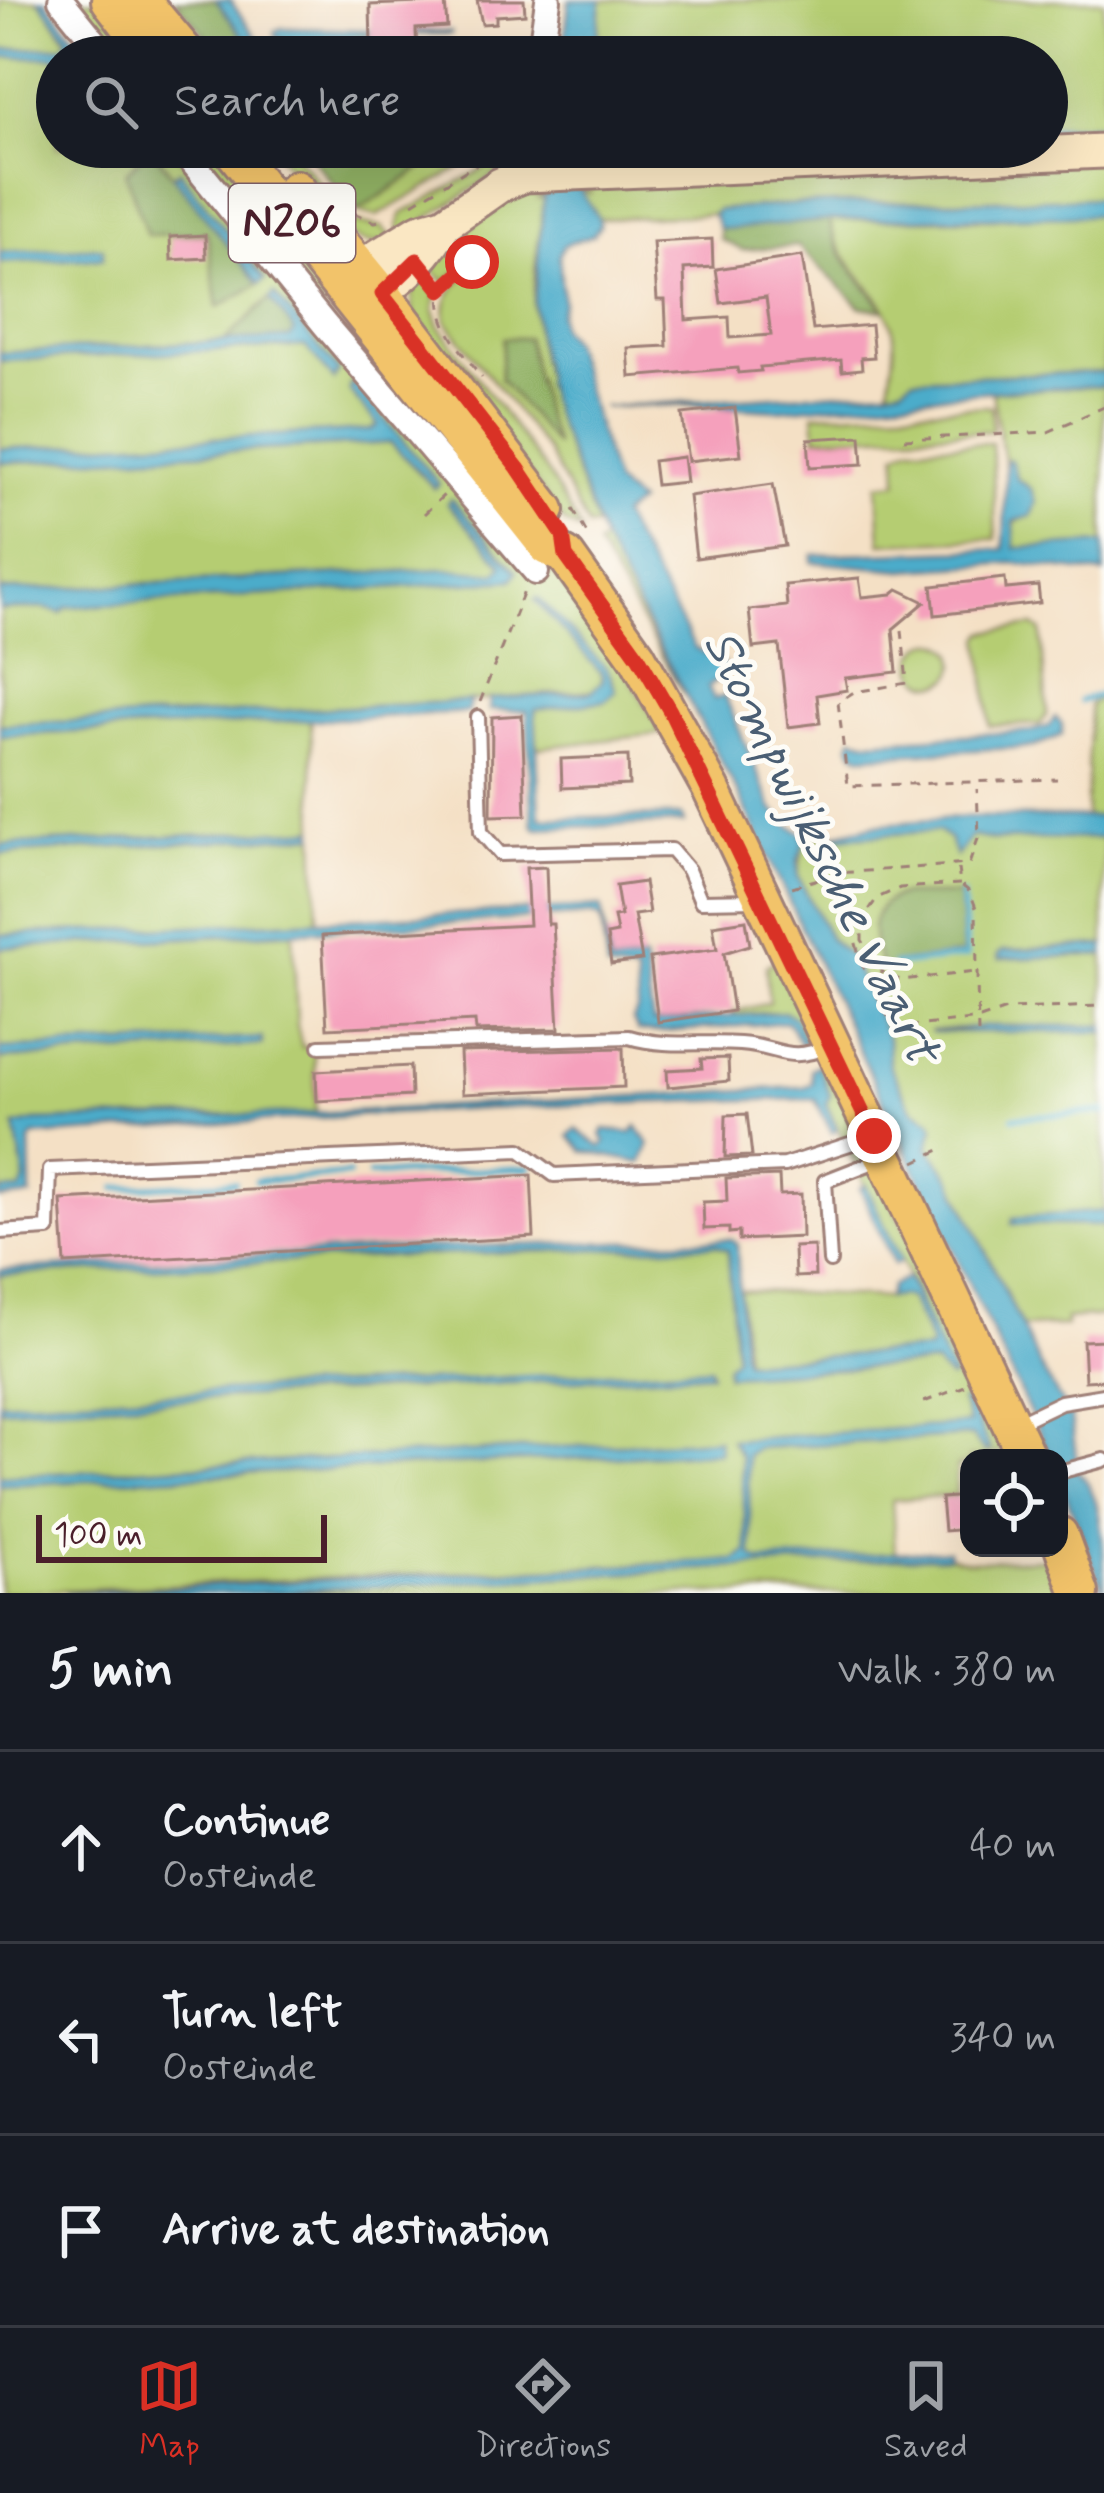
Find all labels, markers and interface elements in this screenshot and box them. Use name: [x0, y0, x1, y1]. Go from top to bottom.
search box: [36, 36, 1068, 168]
icon: search: [78, 69, 144, 135]
text: Search here: [174, 73, 401, 132]
road number: N206: [229, 184, 355, 262]
route start: [445, 235, 499, 289]
water label: Stompwijksche Vaart: [686, 619, 956, 1079]
route end: [847, 1109, 901, 1163]
map controls: [960, 1449, 1068, 1557]
button: locate: [960, 1449, 1068, 1557]
scale bar: [36, 1509, 327, 1562]
text: 100 m: [54, 1514, 143, 1558]
text: 5 min: [48, 1638, 173, 1704]
text: Walk · 380 m: [838, 1646, 1056, 1697]
text: Continue: [162, 1792, 330, 1851]
icon: ahead: [48, 1814, 114, 1880]
text: 40 m: [969, 1821, 1056, 1872]
text: Oosteinde: [162, 1851, 317, 1902]
text: Turn left: [162, 1984, 342, 2043]
icon: left: [48, 2006, 114, 2072]
text: 340 m: [950, 2013, 1056, 2064]
text: Oosteinde: [162, 2043, 317, 2094]
icon: arrive: [48, 2198, 114, 2264]
text: Arrive at destination: [162, 2201, 550, 2260]
tab: Map: [136, 2353, 202, 2469]
tab: Directions: [475, 2353, 611, 2469]
tab: Saved: [884, 2353, 968, 2469]

